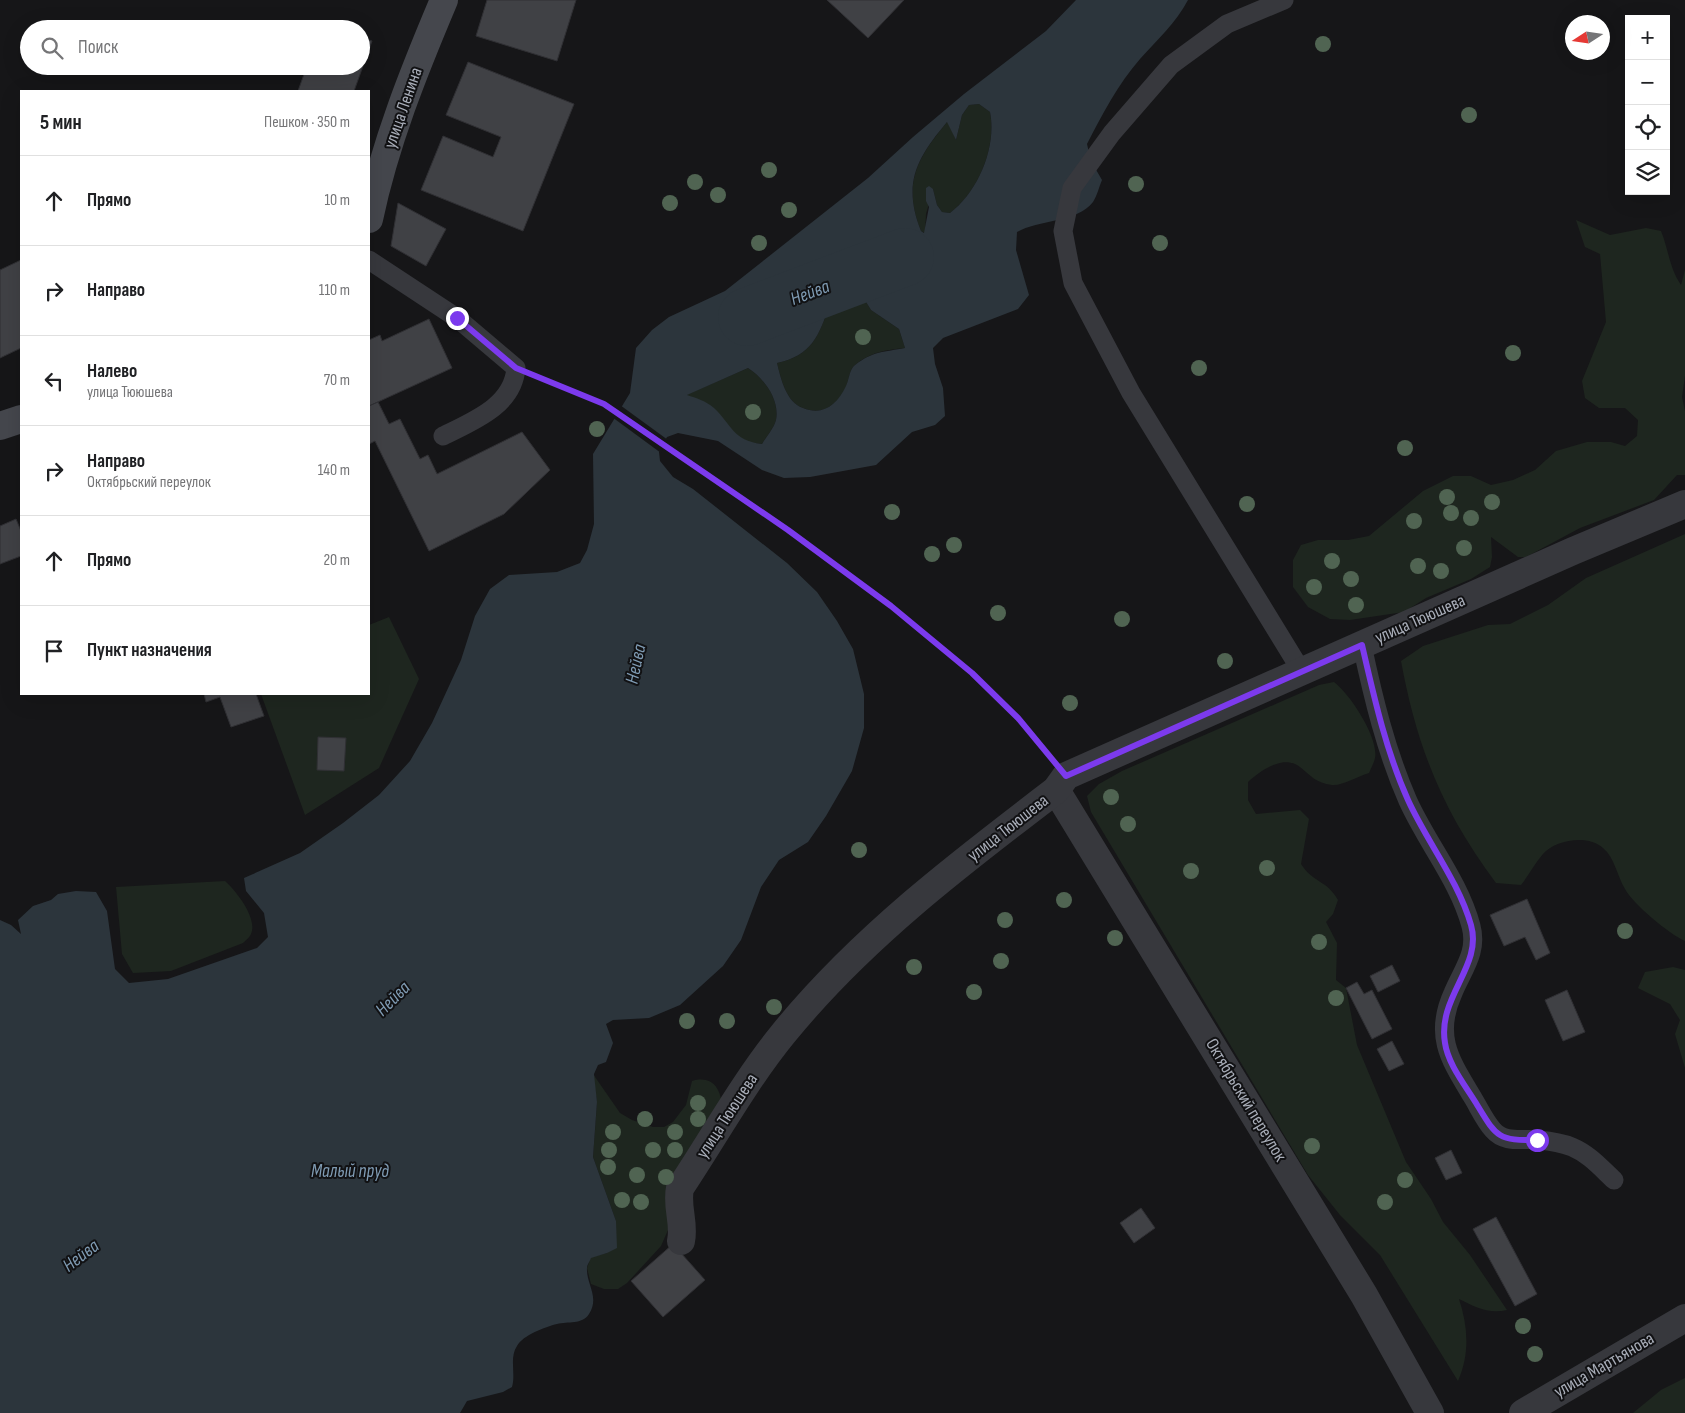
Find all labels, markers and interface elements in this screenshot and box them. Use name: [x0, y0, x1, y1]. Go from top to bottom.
north arrow: [1565, 15, 1610, 60]
map controls: [1625, 15, 1670, 195]
button: +: [1625, 15, 1670, 60]
search box: [20, 20, 370, 75]
icon: search: [38, 34, 66, 62]
text: Поиск: [78, 36, 118, 59]
button: −: [1625, 60, 1670, 105]
street label: улица Ленина: [379, 65, 427, 151]
button: locate: [1625, 105, 1670, 150]
text: 5 мин: [40, 110, 82, 135]
text: Пешком · 350 m: [264, 113, 350, 132]
button: layers: [1625, 150, 1670, 195]
icon: ahead: [40, 187, 68, 215]
text: Прямо: [87, 189, 131, 212]
text: 10 m: [324, 191, 350, 210]
water label: Нейва: [787, 275, 833, 311]
icon: right: [40, 277, 68, 305]
text: Направо: [87, 279, 145, 302]
text: 110 m: [319, 281, 350, 300]
route end: [446, 307, 469, 330]
text: Налево: [87, 360, 137, 383]
icon: left: [40, 367, 68, 395]
text: 70 m: [324, 371, 350, 390]
text: улица Тююшева: [87, 383, 173, 402]
text: Направо: [87, 450, 145, 473]
icon: right: [40, 457, 68, 485]
text: 140 m: [318, 461, 350, 480]
text: Октябрьский переулок: [87, 473, 211, 492]
icon: ahead: [40, 547, 68, 575]
text: Прямо: [87, 549, 131, 572]
text: 20 m: [323, 551, 350, 570]
street label: улица Тююшева: [1372, 590, 1468, 648]
icon: arrive: [40, 637, 68, 665]
text: Пункт назначения: [87, 639, 212, 662]
water label: Нейва: [621, 642, 651, 686]
street label: улица Тююшева: [963, 790, 1053, 866]
water label: Нейва: [371, 977, 415, 1021]
street label: Октябрьский переулок: [1201, 1035, 1291, 1165]
street label: улица Тююшева: [692, 1070, 762, 1162]
route start: [1526, 1129, 1549, 1152]
water label: Малый пруд: [311, 1160, 389, 1183]
water label: Нейва: [58, 1235, 104, 1277]
street label: улица Мартьянова: [1550, 1328, 1658, 1402]

